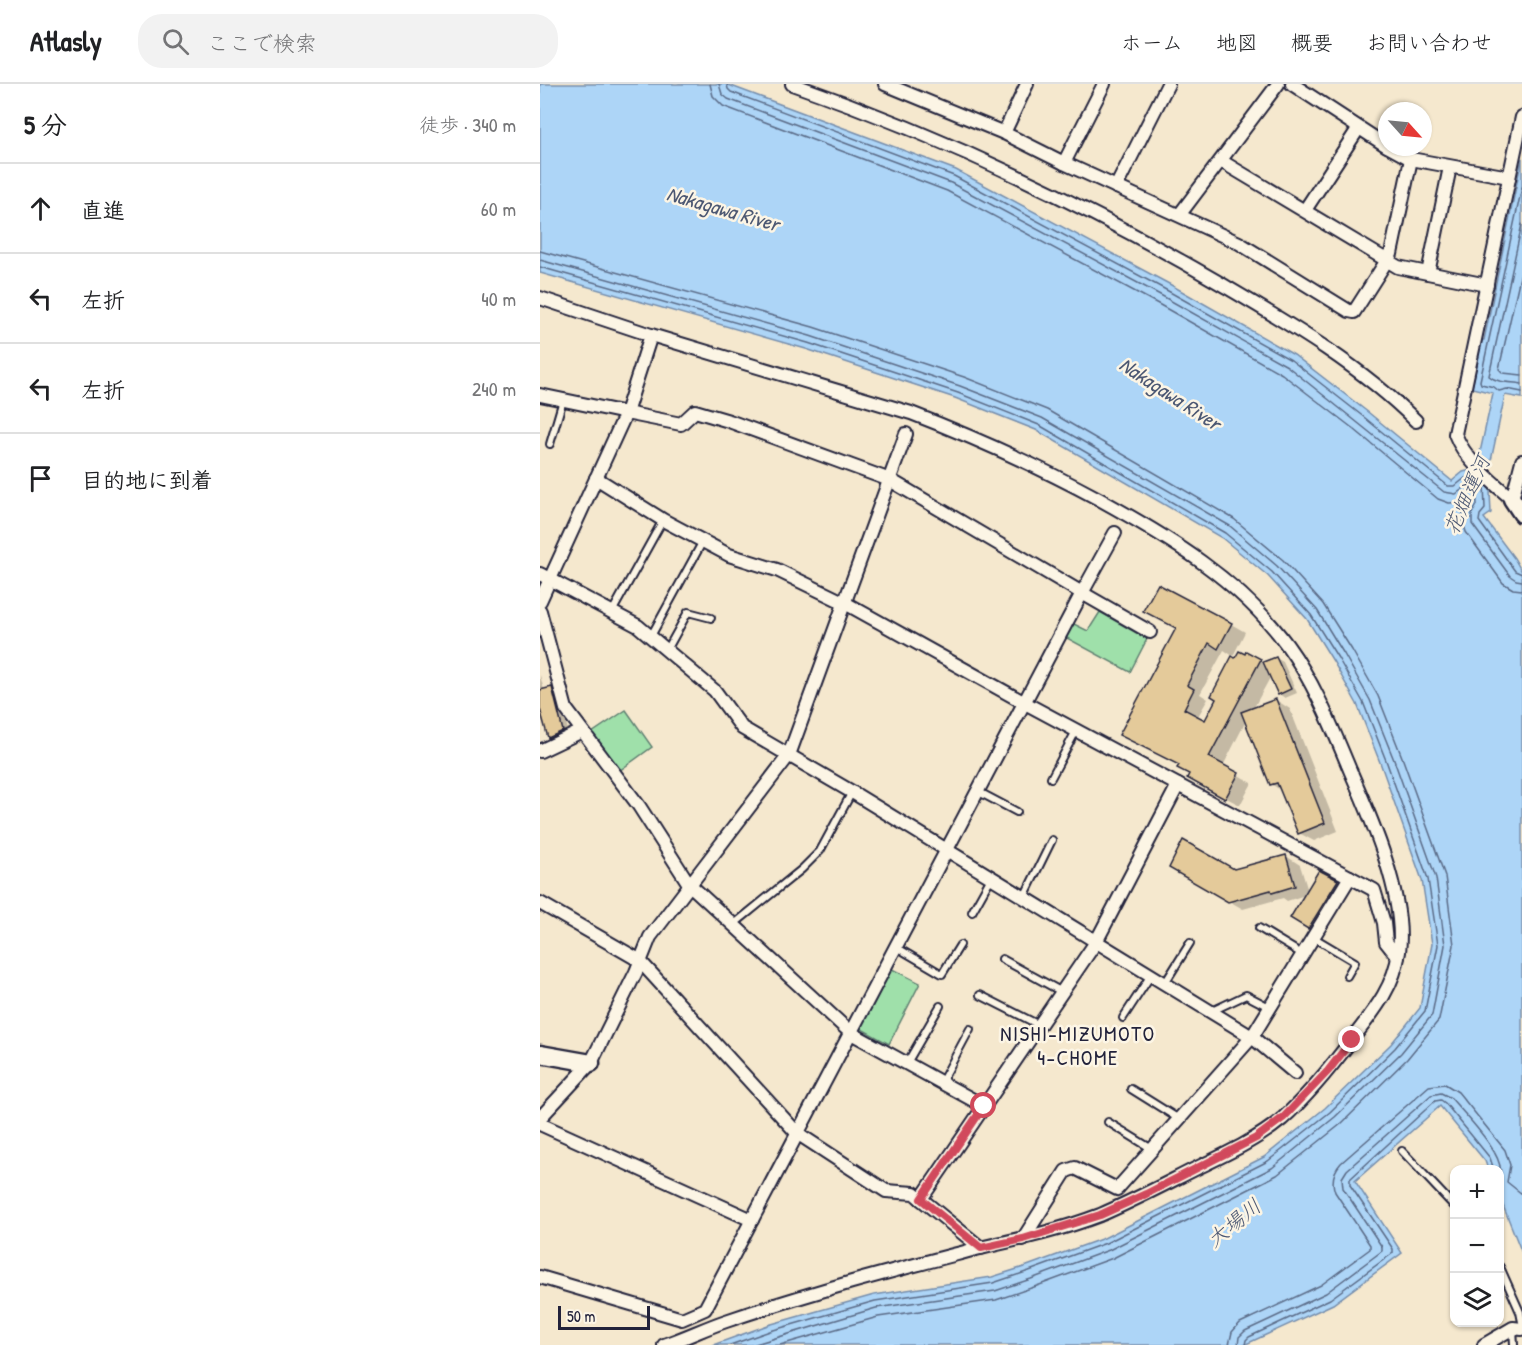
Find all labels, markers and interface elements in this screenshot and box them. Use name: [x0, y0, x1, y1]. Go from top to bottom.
search box: [138, 14, 558, 68]
text: Atlasly: [30, 22, 102, 60]
icon: search: [159, 25, 192, 58]
text: ここで検索: [207, 28, 317, 58]
text: ホーム: [1121, 28, 1183, 57]
text: 地図: [1216, 28, 1258, 57]
text: 概要: [1291, 28, 1333, 57]
text: お問い合わせ: [1366, 28, 1492, 57]
north arrow: [1378, 102, 1432, 156]
text: 5 分: [24, 107, 67, 142]
text: 徒歩 · 340 m: [419, 111, 516, 138]
water label: Nakagawa River: [663, 179, 786, 239]
icon: ahead: [24, 192, 57, 225]
text: 直進: [81, 195, 125, 225]
text: 60 m: [481, 195, 516, 222]
icon: left: [24, 282, 57, 315]
text: 左折: [81, 285, 125, 315]
text: 40 m: [481, 285, 516, 312]
water label: Nakagawa River: [1114, 350, 1229, 439]
icon: left: [24, 372, 57, 405]
text: 左折: [81, 375, 125, 405]
text: 240 m: [472, 375, 516, 402]
water label: 花畑運河: [1436, 448, 1498, 539]
icon: arrive: [24, 462, 57, 495]
text: 目的地に到着: [81, 465, 213, 495]
district label: NISHI-MIZUMOTO 4-CHOME: [1000, 1019, 1156, 1072]
route end: [1338, 1026, 1364, 1052]
route start: [970, 1092, 996, 1118]
map controls: [1450, 1165, 1504, 1327]
button: +: [1450, 1165, 1504, 1219]
water label: 大場川: [1200, 1192, 1267, 1254]
button: −: [1450, 1219, 1504, 1273]
button: layers: [1450, 1273, 1504, 1327]
scale bar: [558, 1303, 650, 1330]
text: 50 m: [567, 1305, 596, 1327]

